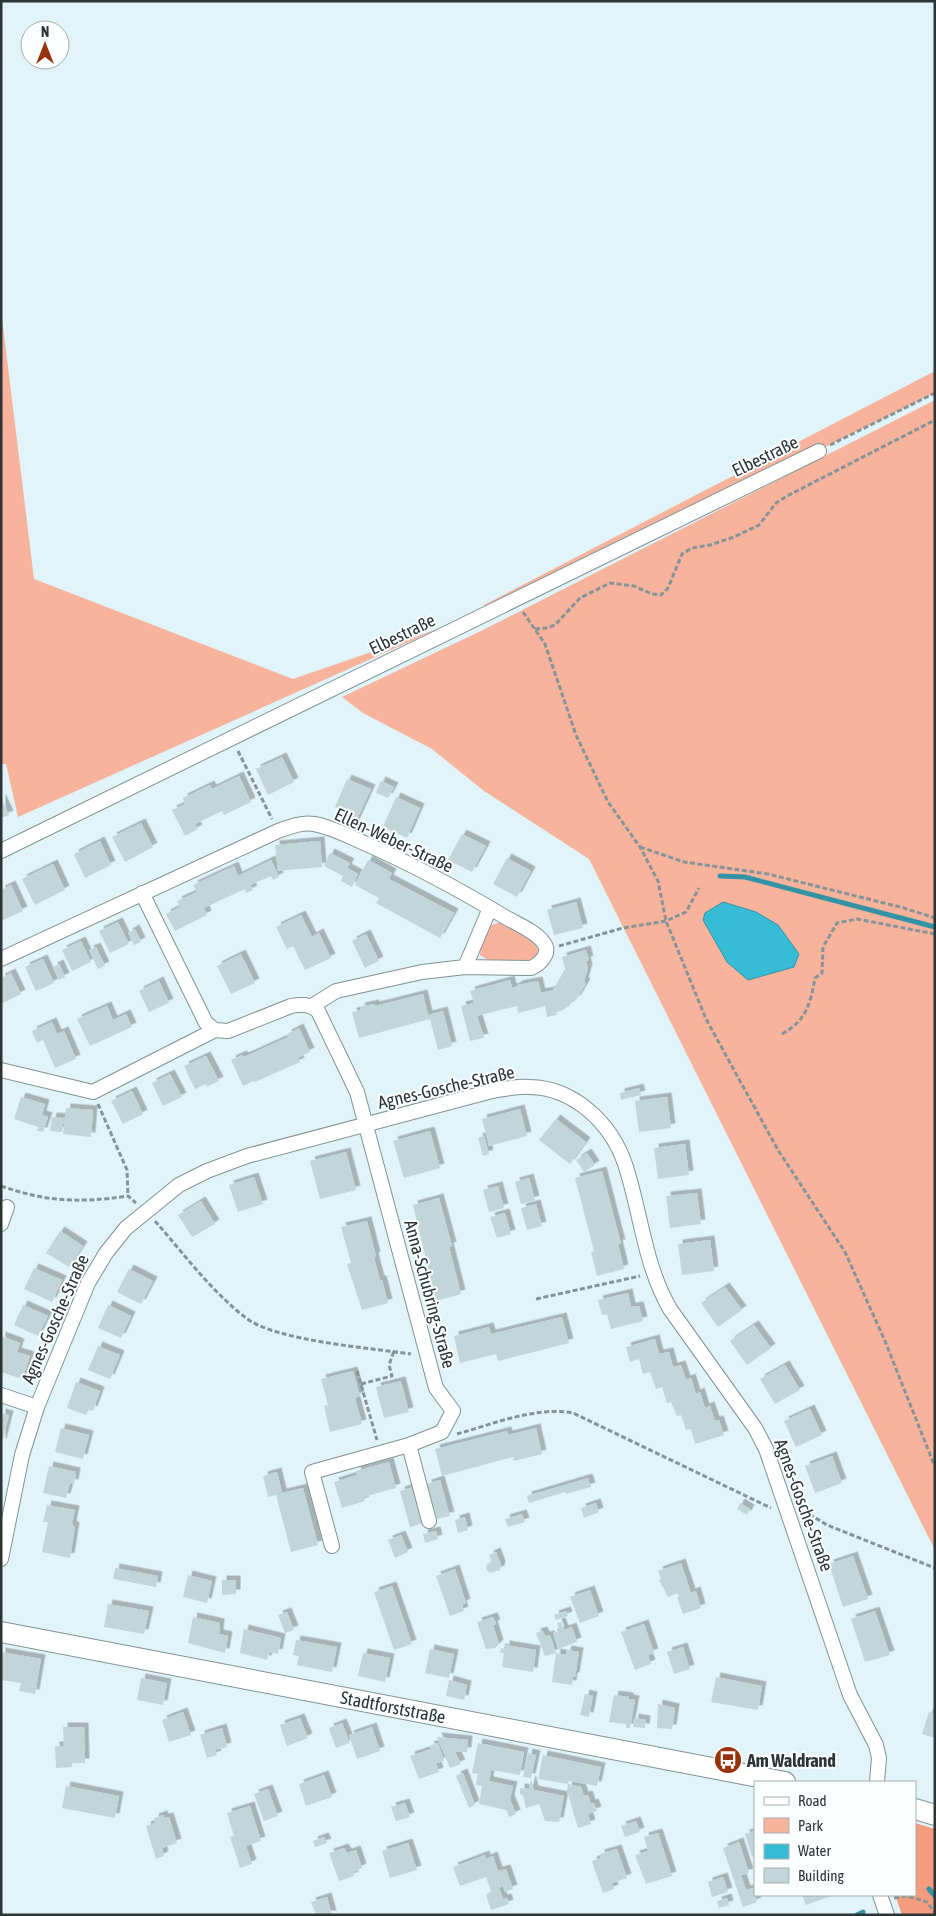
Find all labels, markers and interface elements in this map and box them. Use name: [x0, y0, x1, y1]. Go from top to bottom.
north arrow: [20, 20, 70, 70]
text: N: [41, 24, 49, 40]
street label: Elbestraße: [729, 431, 801, 481]
street label: Elbestraße: [366, 609, 438, 659]
street label: Ellen-Weber-Straße: [331, 803, 457, 877]
street label: Agnes-Gosche-Straße: [376, 1061, 516, 1113]
street label: Anna-Schubring-Straße: [400, 1218, 460, 1370]
street label: Agnes-Gosche-Straße: [17, 1251, 93, 1387]
street label: Agnes-Gosche-Straße: [770, 1436, 838, 1574]
street label: Stadtforststraße: [339, 1687, 447, 1727]
bus stop icon: Am Waldrand: [713, 1745, 743, 1775]
place label: Am Waldrand: [746, 1750, 836, 1771]
legend: [754, 1781, 916, 1896]
text: Road: [798, 1792, 827, 1809]
text: Park: [798, 1817, 823, 1834]
text: Water: [798, 1842, 831, 1859]
text: Building: [798, 1867, 844, 1884]

